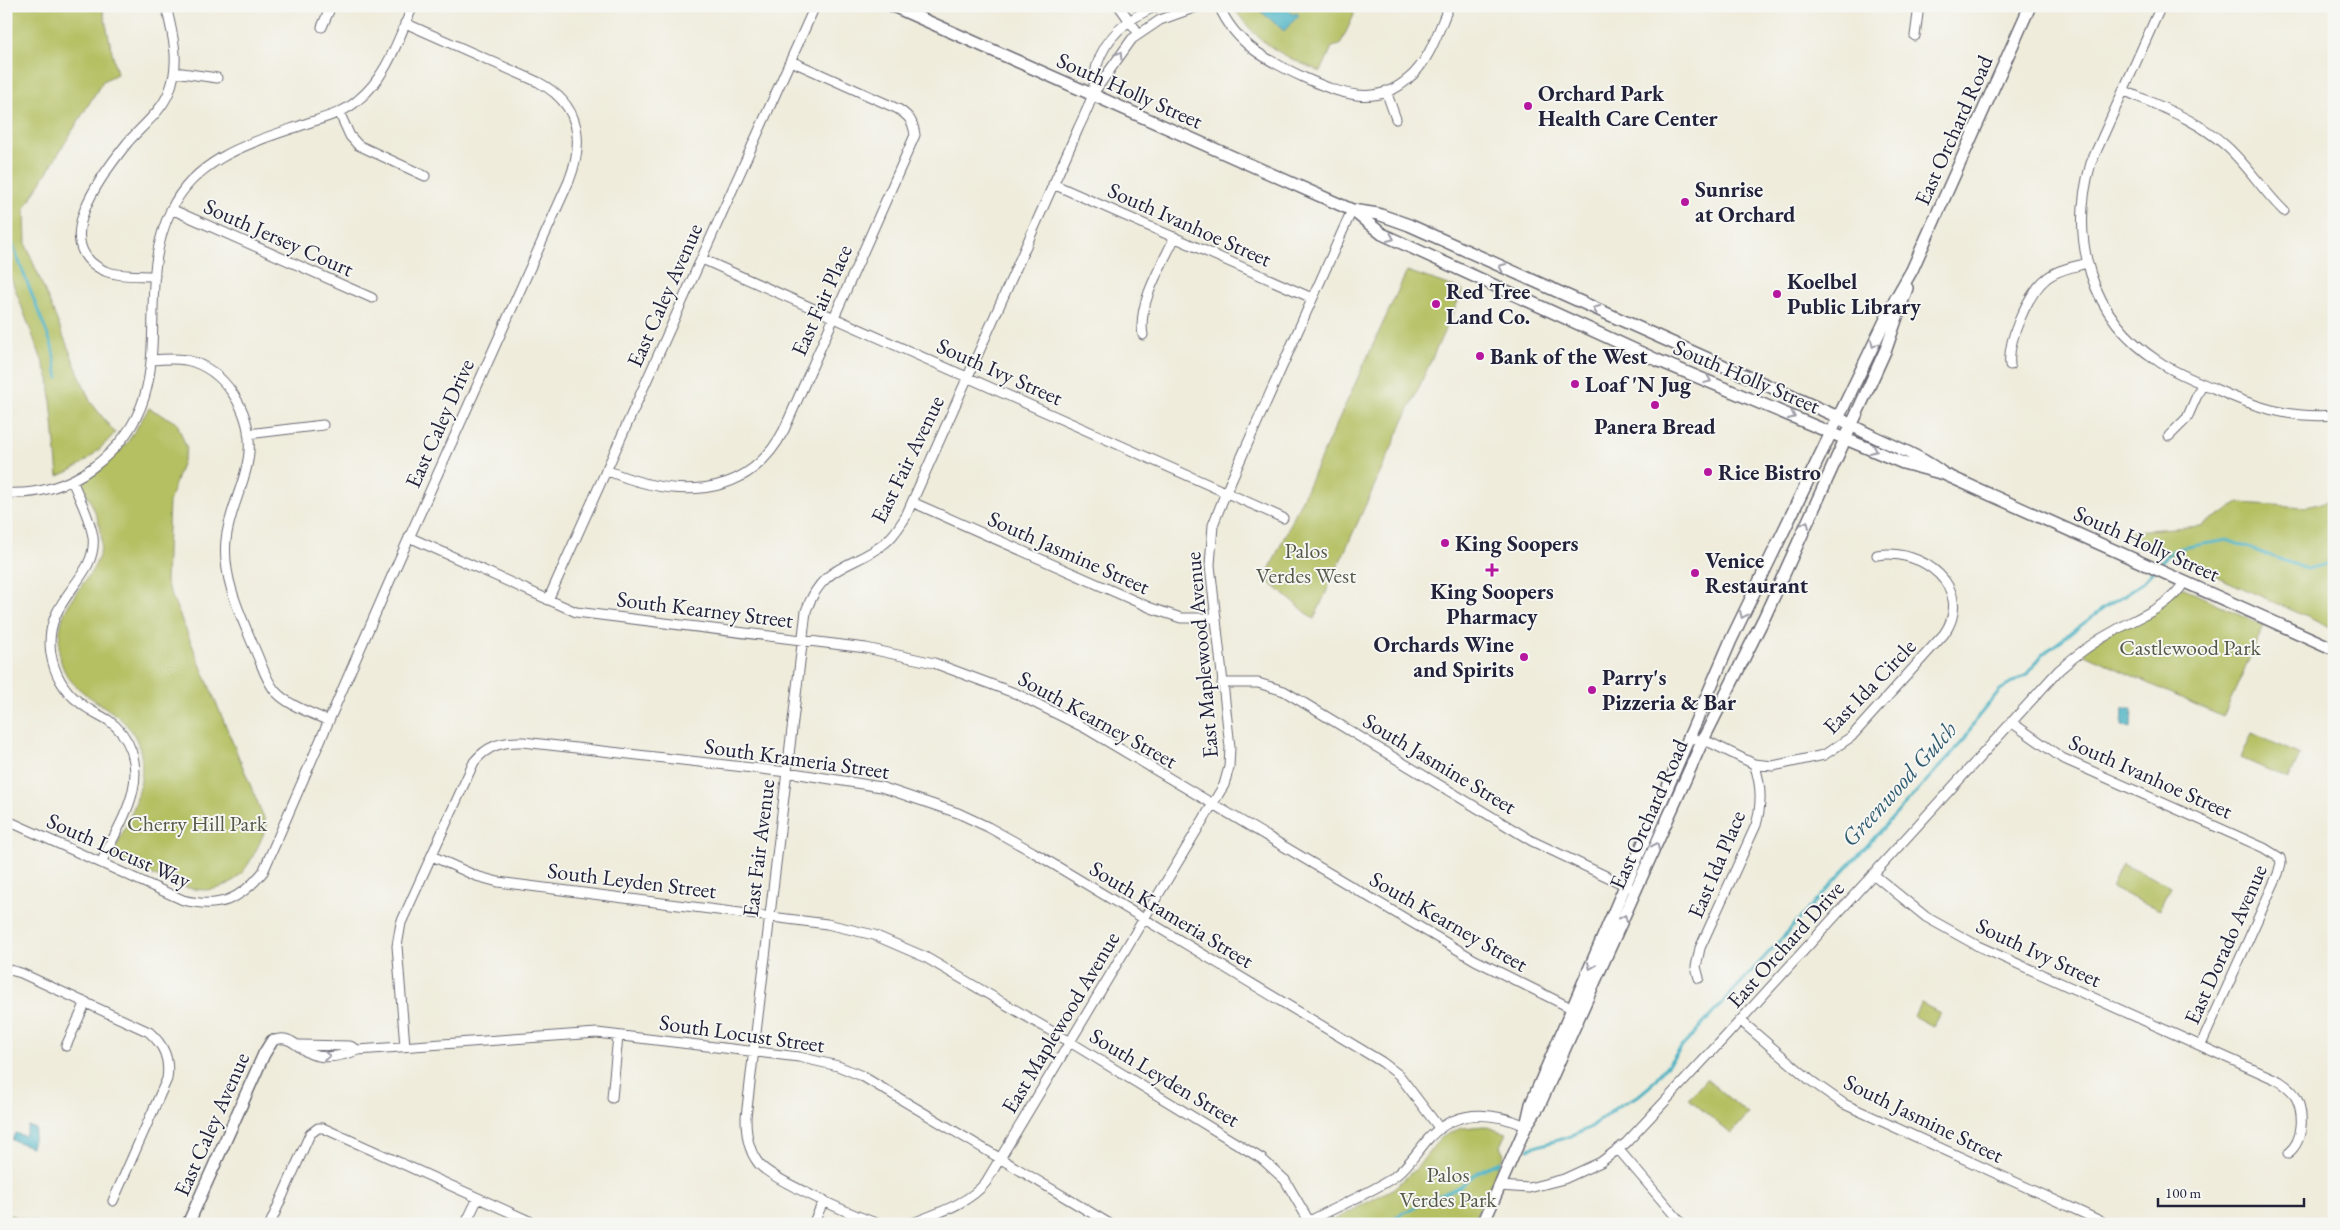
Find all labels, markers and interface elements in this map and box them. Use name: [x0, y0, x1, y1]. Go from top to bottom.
street label: South Holly Street: [1052, 45, 1207, 136]
street label: East Orchard Road: [1907, 50, 2000, 210]
one-way arrow: [1113, 52, 1123, 61]
place label: Orchard Park Health Care Center: [1538, 79, 1719, 133]
marker: Orchard Park Health Care Center: [1522, 100, 1534, 112]
street label: South Ivanhoe Street: [1103, 175, 1276, 274]
place label: Sunrise at Orchard: [1695, 175, 1795, 229]
street label: South Jersey Court: [199, 191, 358, 283]
marker: Sunrise at Orchard: [1679, 196, 1691, 208]
street label: East Caley Avenue: [620, 218, 709, 372]
one-way arrow: [1386, 232, 1395, 243]
street label: East Fair Place: [784, 240, 859, 360]
one-way arrow: [1498, 263, 1507, 274]
place label: Koelbel Public Library: [1787, 267, 1921, 321]
place label: Red Tree Land Co.: [1446, 277, 1530, 331]
marker: Koelbel Public Library: [1771, 288, 1783, 300]
marker: Red Tree Land Co.: [1430, 298, 1442, 310]
one-way arrow: [1592, 305, 1601, 315]
street label: South Ivy Street: [932, 331, 1067, 412]
street label: South Holly Street: [1669, 333, 1825, 420]
one-way arrow: [1870, 339, 1880, 348]
place label: Bank of the West: [1490, 342, 1648, 371]
marker: Bank of the West: [1474, 350, 1486, 362]
street label: East Caley Drive: [398, 354, 481, 492]
place label: Loaf 'N Jug: [1585, 370, 1692, 399]
one-way arrow: [1703, 374, 1712, 385]
marker: Loaf 'N Jug: [1569, 378, 1581, 390]
street label: East Fair Avenue: [864, 390, 951, 528]
marker: Panera Bread: [1649, 399, 1661, 411]
one-way arrow: [1787, 409, 1796, 420]
place label: Panera Bread: [1594, 412, 1716, 441]
one-way arrow: [1869, 443, 1878, 454]
place label: Rice Bistro: [1718, 458, 1821, 487]
marker: Rice Bistro: [1702, 466, 1714, 478]
street label: South Holly Street: [2069, 498, 2224, 589]
street label: South Jasmine Street: [983, 504, 1154, 601]
one-way arrow: [1800, 520, 1810, 529]
place label: King Soopers: [1455, 529, 1579, 558]
park label: Palos Verdes West: [1256, 536, 1356, 590]
marker: King Soopers: [1439, 537, 1451, 549]
place label: Venice Restaurant: [1705, 546, 1809, 600]
street label: East Maplewood Avenue: [1178, 550, 1225, 759]
marker: King Soopers Pharmacy: [1486, 564, 1498, 576]
marker: Venice Restaurant: [1689, 567, 1701, 579]
place label: King Soopers Pharmacy: [1430, 577, 1554, 631]
street label: South Kearney Street: [615, 584, 795, 635]
one-way arrow: [1738, 610, 1749, 619]
place label: Orchards Wine and Spirits: [1374, 630, 1514, 684]
street label: East Ida Circle: [1817, 632, 1922, 740]
park label: Castlewood Park: [2119, 633, 2261, 662]
marker: Orchards Wine and Spirits: [1518, 651, 1530, 663]
place label: Parry's Pizzeria & Bar: [1602, 663, 1737, 717]
street label: South Kearney Street: [1013, 664, 1183, 775]
marker: Parry's Pizzeria & Bar: [1586, 684, 1598, 696]
street label: South Jasmine Street: [1358, 706, 1522, 821]
water label: Greenwood Gulch: [1834, 714, 1963, 853]
street label: South Ivanhoe Street: [2064, 727, 2237, 826]
street label: South Krameria Street: [703, 731, 891, 786]
street label: East Orchard Road: [1602, 734, 1695, 894]
street label: East Fair Avenue: [736, 777, 781, 919]
street label: South Locust Way: [42, 806, 195, 895]
street label: East Ida Place: [1681, 806, 1752, 922]
park label: Cherry Hill Park: [127, 809, 268, 838]
one-way arrow: [1650, 842, 1661, 851]
street label: South Krameria Street: [1084, 854, 1259, 975]
street label: South Leyden Street: [546, 856, 718, 905]
street label: East Dorado Avenue: [2177, 859, 2274, 1029]
street label: South Kearney Street: [1365, 864, 1533, 978]
street label: East Orchard Drive: [1720, 874, 1851, 1014]
street label: South Ivy Street: [1972, 911, 2106, 994]
one-way arrow: [1617, 914, 1628, 923]
street label: East Maplewood Avenue: [995, 926, 1126, 1119]
one-way arrow: [1587, 961, 1597, 970]
street label: South Locust Street: [658, 1008, 826, 1059]
street label: South Leyden Street: [1084, 1021, 1245, 1134]
street label: East Caley Avenue: [167, 1047, 256, 1201]
one-way arrow: [324, 1050, 332, 1061]
street label: South Jasmine Street: [1839, 1067, 2008, 1170]
park label: Palos Verdes Park: [1399, 1160, 1497, 1214]
scale bar: [2158, 1175, 2304, 1207]
text: 100 m: [2165, 1183, 2202, 1202]

